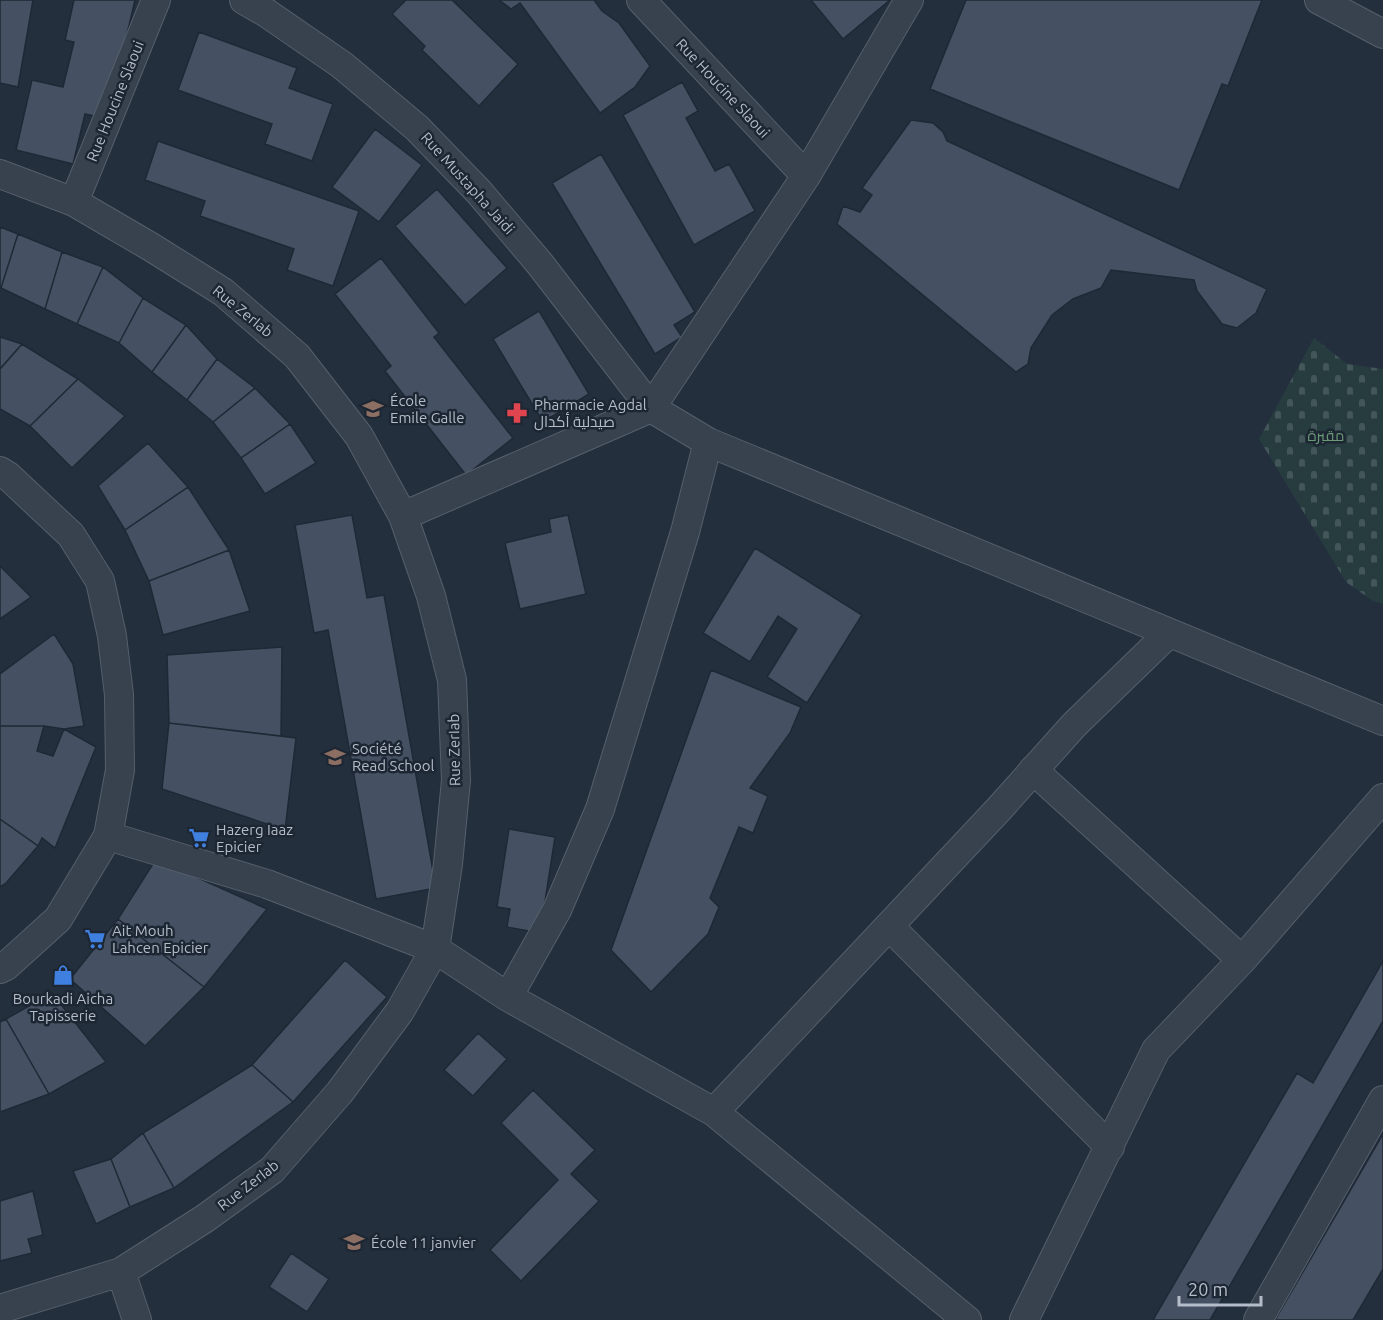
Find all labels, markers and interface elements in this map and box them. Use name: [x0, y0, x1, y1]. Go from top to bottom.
street label: Rue Houcine Slaoui: [673, 35, 773, 141]
street label: Rue Houcine Slaoui: [83, 38, 147, 164]
street label: Rue Mustapha Jaidi: [418, 129, 518, 237]
street label: Rue ZerIab: [210, 282, 276, 340]
place label: École Emile Galle: [390, 392, 464, 426]
place label: Pharmacie Agdal صيدلية أكدال: [534, 396, 647, 431]
school or university icon: École Emile Galle: [361, 397, 385, 421]
pharmacy icon: Pharmacie Agdal صيدلية أكدال: [505, 401, 529, 425]
park label: مقبرة: [1308, 427, 1344, 445]
street label: Rue ZerIab: [445, 714, 463, 786]
place label: Société Read School: [352, 740, 434, 774]
school or university icon: Société Read School: [323, 745, 347, 769]
place label: Hazerg Iaaz Epicier: [216, 821, 293, 855]
supermarket icon: Hazerg Iaaz Epicier: [187, 826, 211, 850]
place label: Ait Mouh Lahcen Epicier: [112, 922, 209, 956]
supermarket icon: Ait Mouh Lahcen Epicier: [83, 927, 107, 951]
shop icon: Bourkadi Aicha Tapisserie: [51, 963, 75, 987]
place label: Bourkadi Aicha Tapisserie: [13, 990, 113, 1024]
street label: Rue ZerIab: [214, 1156, 282, 1214]
school or university icon: École 11 janvier: [342, 1230, 366, 1254]
place label: École 11 janvier: [371, 1234, 476, 1251]
scale bar: [1179, 1269, 1262, 1307]
text: 20 m: [1188, 1279, 1228, 1299]

